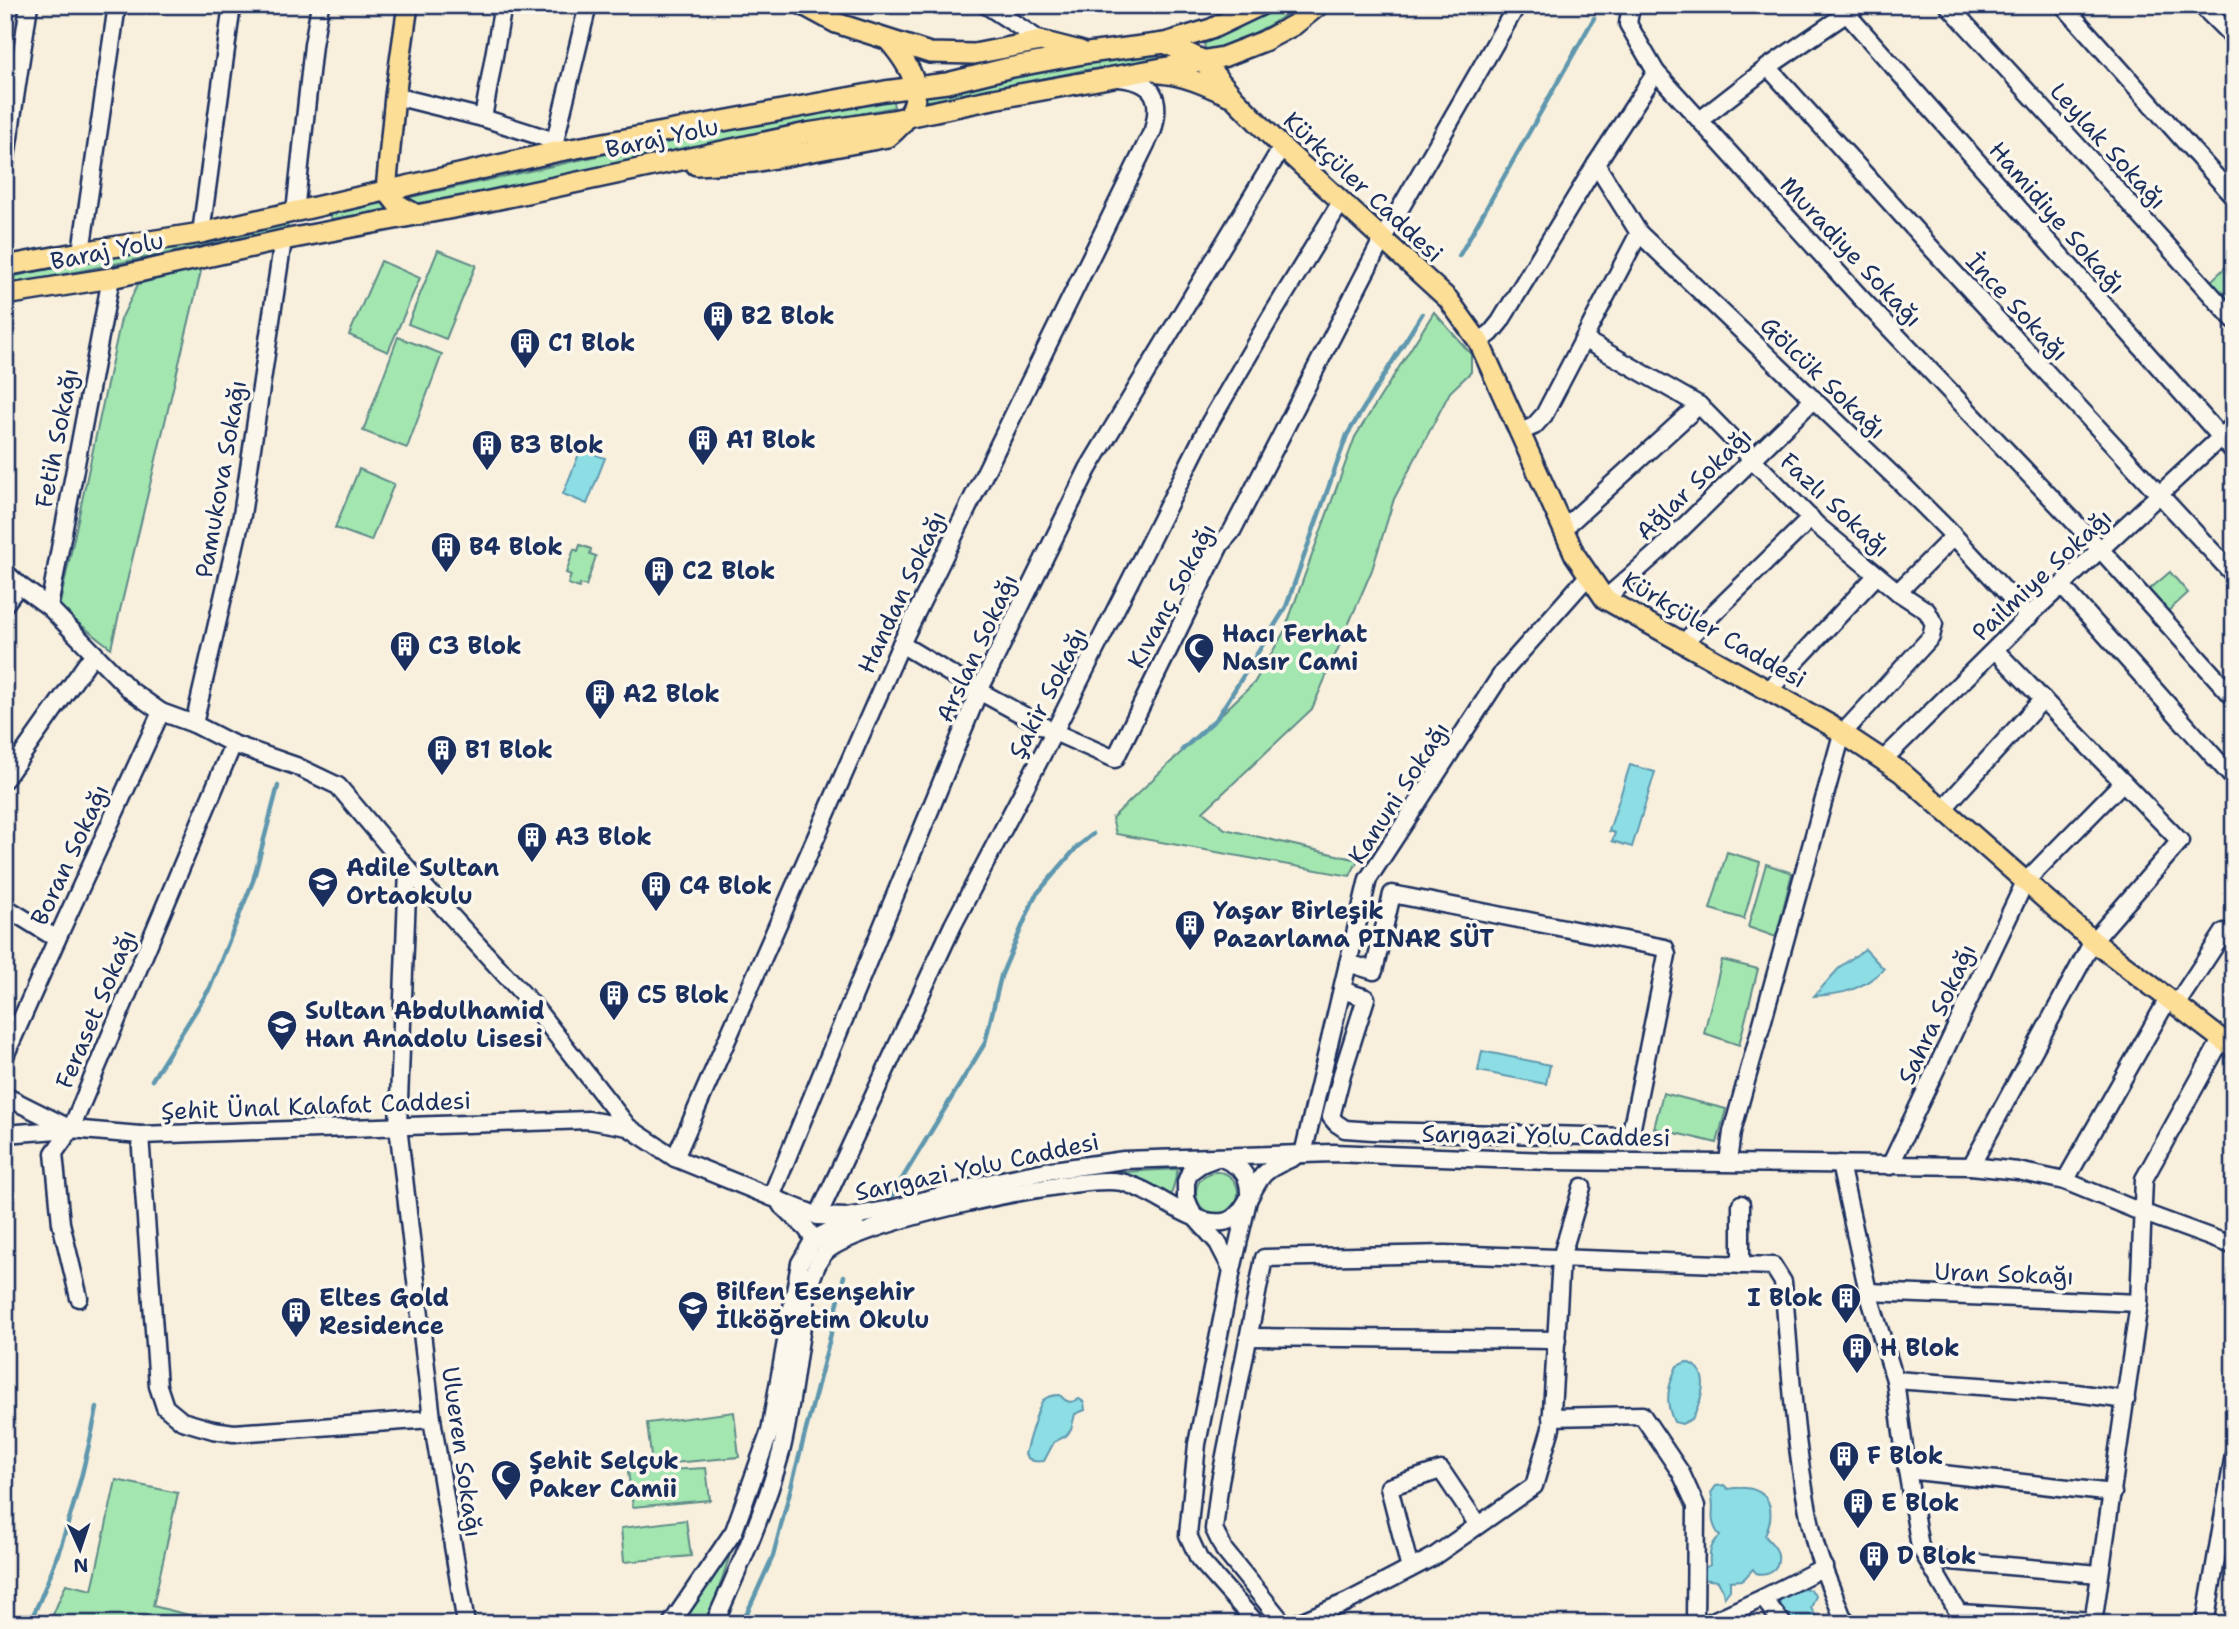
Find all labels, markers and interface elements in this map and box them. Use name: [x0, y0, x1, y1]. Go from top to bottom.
street label: Leylak Sokağı: [2043, 76, 2173, 216]
street label: Kürkçüler Caddesi: [1276, 105, 1450, 269]
street label: Baraj Yolu: [603, 110, 721, 166]
street label: Hamidiye Sokağı: [1982, 135, 2132, 301]
street label: Muradiye Sokağı: [1773, 170, 1929, 334]
street label: Baraj Yolu: [48, 224, 166, 278]
street label: İnce Sokağı: [1959, 246, 2075, 368]
building icon: B2 Blok: [701, 299, 735, 343]
place label: B2 Blok: [741, 300, 835, 332]
street label: Gölcük Sokağı: [1753, 310, 1893, 446]
building icon: C1 Blok: [508, 326, 542, 370]
place label: C1 Blok: [548, 327, 635, 359]
street label: Fetih Sokağı: [28, 365, 86, 511]
street label: Pamukova Sokağı: [188, 378, 254, 580]
street label: Ağlar Sokağı: [1629, 420, 1759, 548]
building icon: A1 Blok: [686, 423, 720, 467]
place label: A1 Blok: [726, 424, 816, 456]
building icon: B3 Blok: [470, 428, 504, 472]
place label: B3 Blok: [510, 429, 604, 461]
street label: Fazlı Sokağı: [1773, 446, 1897, 564]
street label: Pailmiye Sokağı: [1965, 502, 2119, 648]
street label: Handan Sokağı: [850, 505, 954, 679]
street label: Kıvanç Sokağı: [1120, 518, 1224, 674]
building icon: B4 Blok: [429, 530, 463, 574]
place label: B4 Blok: [469, 531, 563, 563]
building icon: C2 Blok: [642, 554, 676, 598]
place label: C2 Blok: [682, 555, 776, 587]
street label: Kürkçüler Caddesi: [1616, 564, 1812, 696]
street label: Arslan Sokağı: [929, 569, 1025, 727]
place label: Hacı Ferhat Nasır Cami: [1222, 618, 1368, 678]
street label: Şakir Sokağı: [1001, 622, 1095, 764]
building icon: C3 Blok: [388, 629, 422, 673]
place label: C3 Blok: [428, 630, 522, 662]
mosque icon: Hacı Ferhat Nasır Cami: [1182, 631, 1216, 675]
building icon: A2 Blok: [583, 677, 617, 721]
place label: A2 Blok: [623, 678, 720, 710]
street label: Kanuni Sokağı: [1341, 716, 1457, 870]
building icon: B1 Blok: [425, 733, 459, 777]
place label: B1 Blok: [465, 734, 553, 766]
street label: Boran Sokağı: [23, 779, 117, 931]
building icon: A3 Blok: [515, 820, 549, 864]
place label: A3 Blok: [555, 821, 652, 853]
place label: Adile Sultan Ortaokulu: [346, 852, 499, 912]
school or university icon: Adile Sultan Ortaokulu: [306, 865, 340, 909]
building icon: C4 Blok: [639, 869, 673, 913]
place label: C4 Blok: [679, 870, 772, 902]
place label: Yaşar Birleşik Pazarlama PINAR SÜT: [1213, 895, 1494, 955]
building icon: Yaşar Birleşik Pazarlama PINAR SÜT: [1173, 908, 1207, 952]
street label: Feraset Sokağı: [48, 925, 144, 1093]
street label: Sahra Sokağı: [1890, 939, 1984, 1089]
building icon: C5 Blok: [597, 978, 631, 1022]
place label: C5 Blok: [637, 979, 729, 1011]
place label: Sultan Abdulhamid Han Anadolu Lisesi: [305, 995, 545, 1055]
school or university icon: Sultan Abdulhamid Han Anadolu Lisesi: [265, 1008, 299, 1052]
street label: Şehit Ünal Kalafat Caddesi: [160, 1085, 472, 1127]
street label: Sarıgazi Yolu Caddesi: [1421, 1118, 1671, 1154]
street label: Sarıgazi Yolu Caddesi: [852, 1125, 1102, 1209]
street label: Uran Sokağı: [1934, 1256, 2074, 1292]
place label: Bilfen Esenşehir İlköğretim Okulu: [716, 1276, 929, 1336]
building icon: I Blok: [1829, 1281, 1863, 1325]
place label: Eltes Gold Residence: [319, 1282, 449, 1342]
place label: I Blok: [1747, 1282, 1823, 1314]
school or university icon: Bilfen Esenşehir İlköğretim Okulu: [676, 1289, 710, 1333]
building icon: Eltes Gold Residence: [279, 1295, 313, 1339]
building icon: H Blok: [1840, 1331, 1874, 1375]
place label: H Blok: [1880, 1332, 1960, 1364]
street label: Ulueren Sokağı: [434, 1365, 490, 1539]
building icon: F Blok: [1827, 1439, 1861, 1483]
place label: F Blok: [1867, 1440, 1943, 1472]
place label: Şehit Selçuk Paker Camii: [529, 1445, 679, 1505]
mosque icon: Şehit Selçuk Paker Camii: [489, 1458, 523, 1502]
building icon: E Blok: [1841, 1486, 1875, 1530]
place label: E Blok: [1881, 1487, 1959, 1519]
north arrow: [46, 1514, 116, 1584]
building icon: D Blok: [1857, 1539, 1891, 1583]
place label: D Blok: [1897, 1540, 1976, 1572]
text: N: [73, 1553, 89, 1578]

